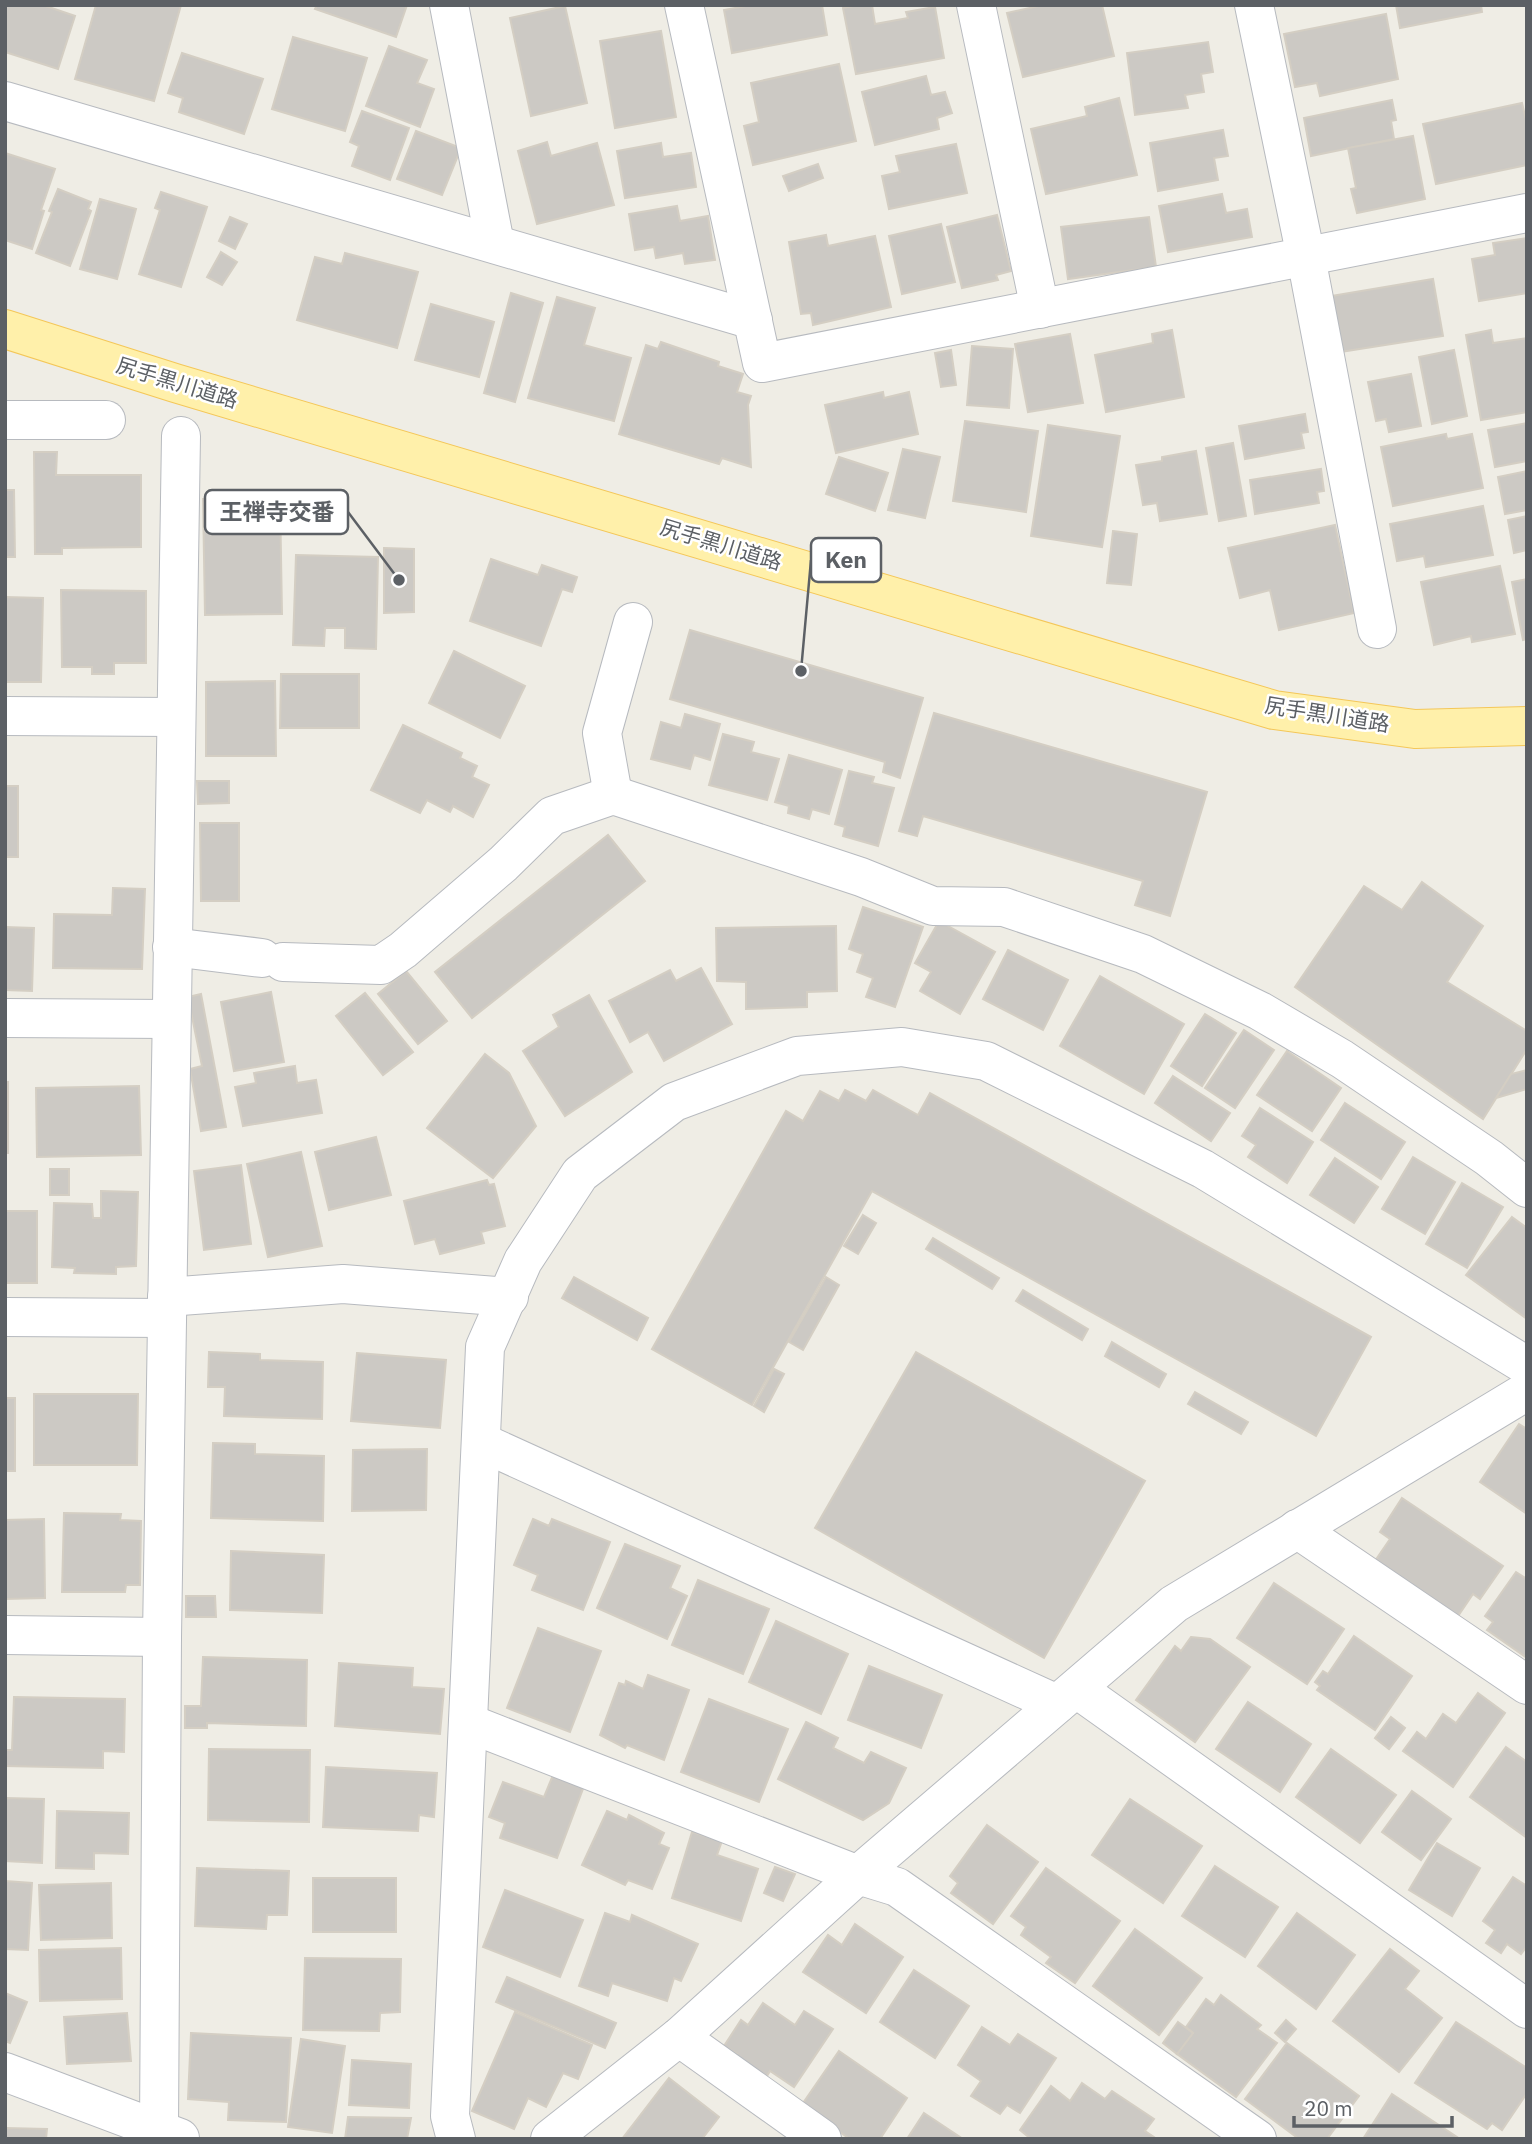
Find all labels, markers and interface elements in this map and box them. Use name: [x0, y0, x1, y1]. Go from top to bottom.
street label: 尻手黒川道路: [113, 350, 242, 414]
callout: 王禅寺交番: [205, 490, 348, 534]
text: 王禅寺交番: [220, 496, 335, 526]
street label: 尻手黒川道路: [657, 512, 786, 576]
callout: Ken: [811, 538, 881, 582]
text: Ken: [825, 544, 867, 574]
street label: 尻手黒川道路: [1263, 690, 1392, 738]
scale bar: [1294, 2084, 1452, 2128]
text: 20 m: [1304, 2094, 1353, 2122]

